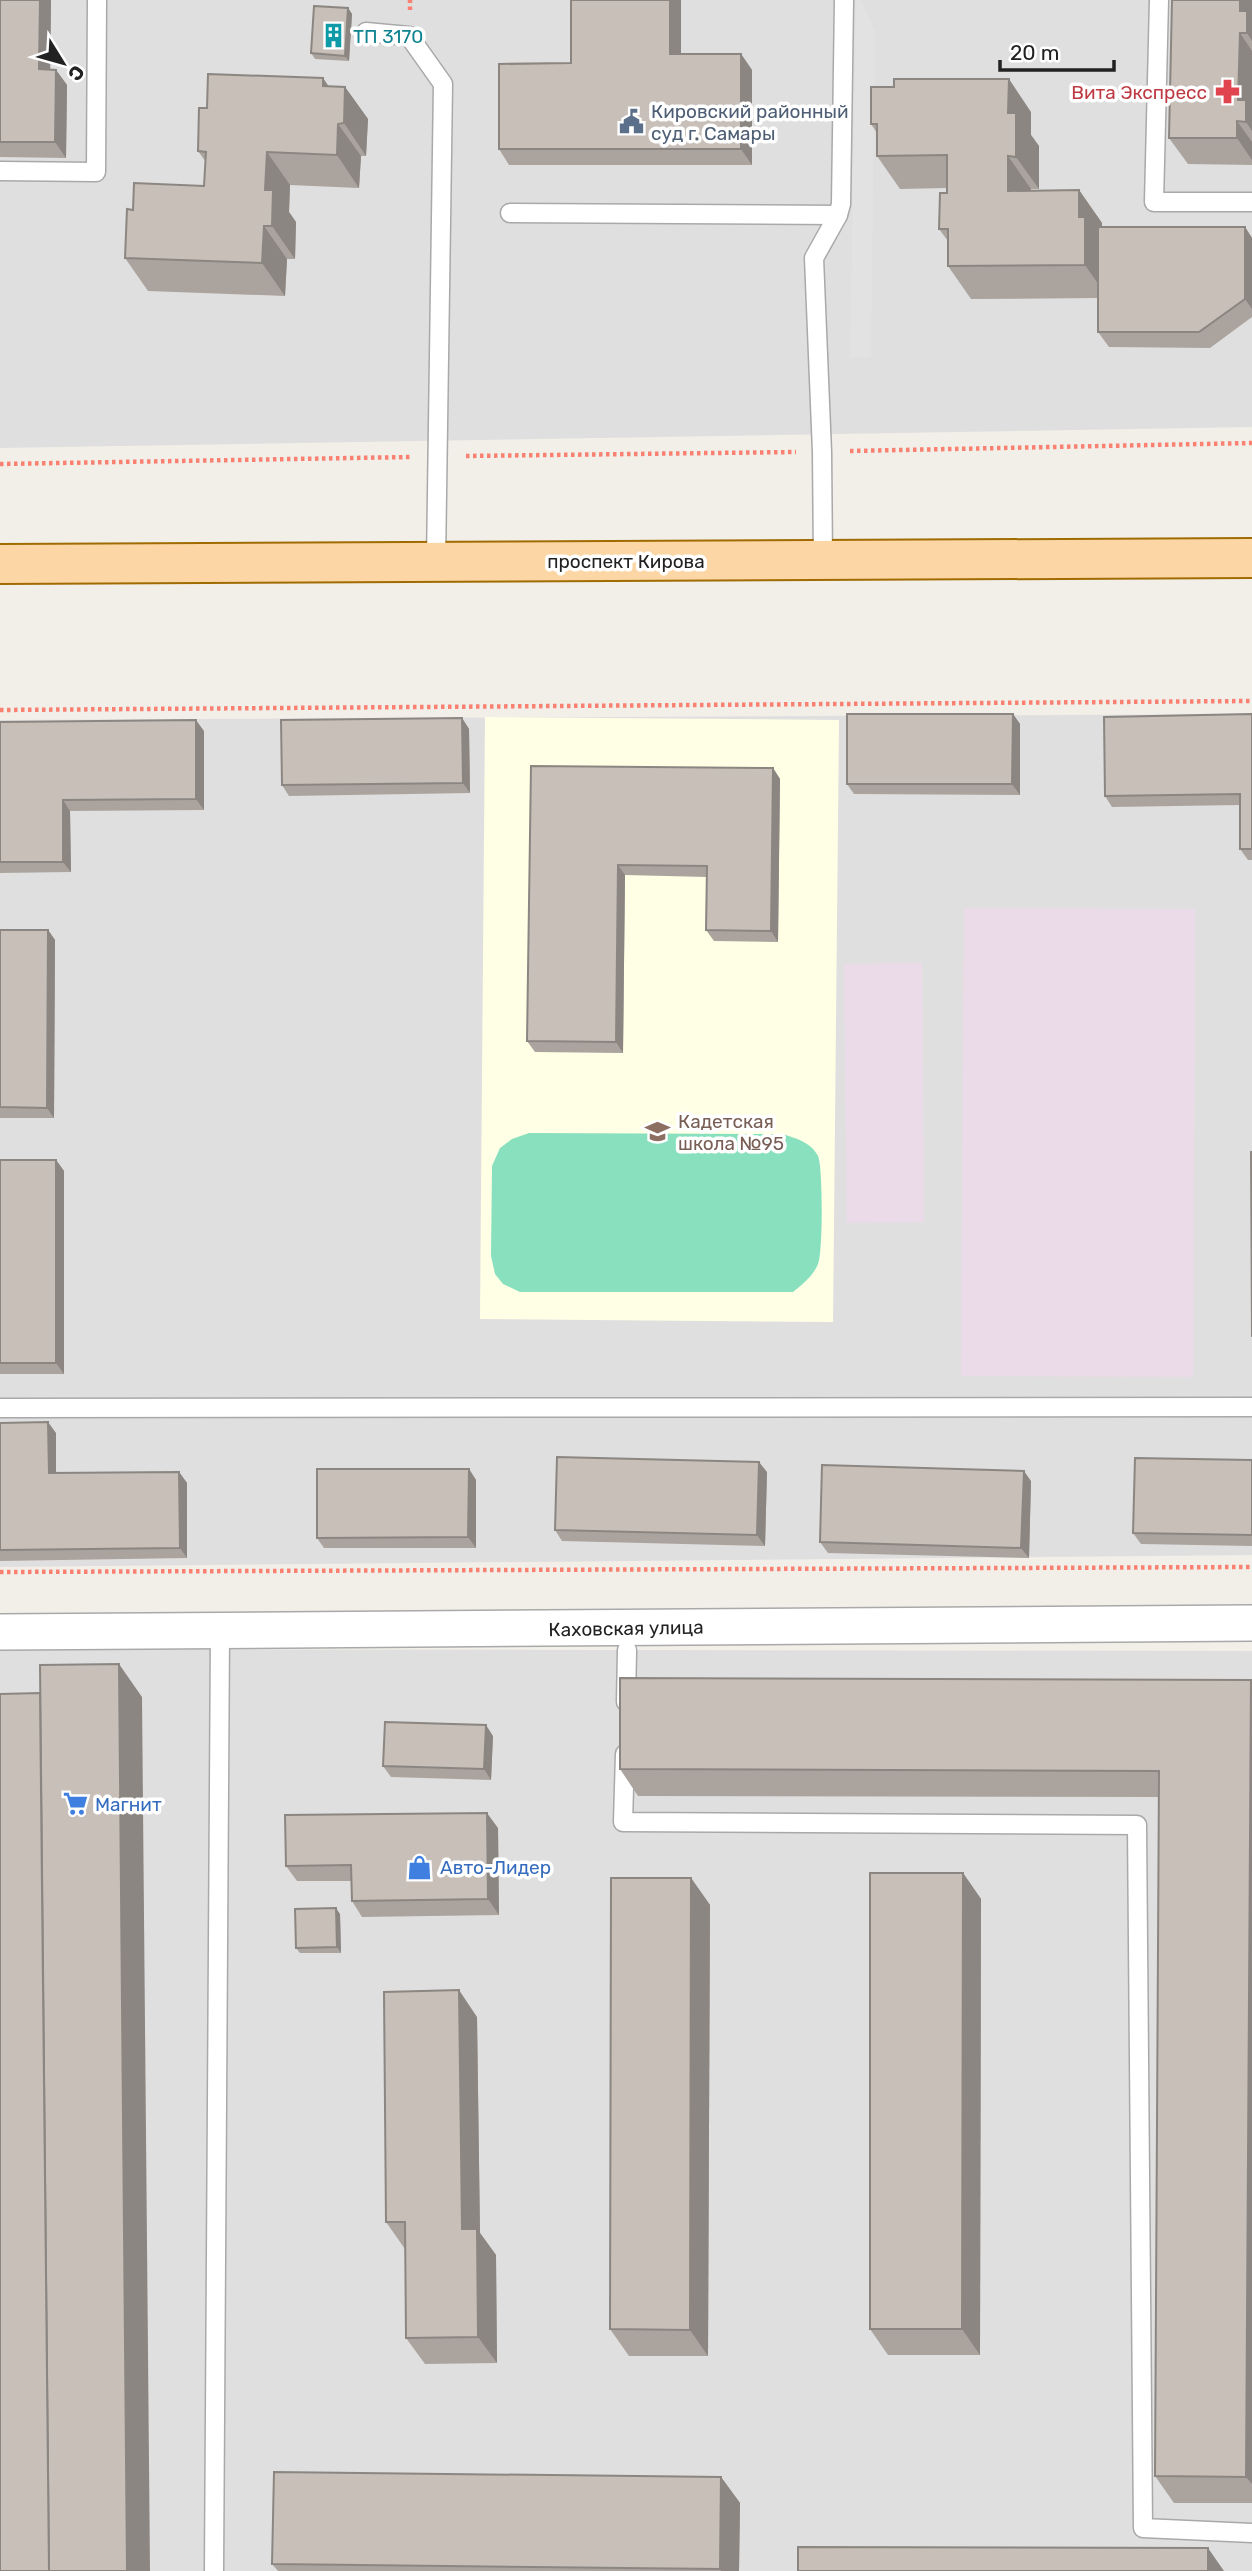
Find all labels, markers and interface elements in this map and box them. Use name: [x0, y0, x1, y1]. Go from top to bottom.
building icon: ТП 3170: [319, 22, 347, 50]
place label: ТП 3170: [353, 25, 423, 48]
north arrow: [28, 28, 98, 98]
scale bar: [1000, 28, 1114, 72]
text: 20 m: [1010, 40, 1059, 65]
text: С: [63, 61, 89, 85]
pharmacy icon: Вита Экспресс: [1213, 78, 1241, 106]
place label: Вита Экспресс: [1071, 81, 1207, 104]
place label: Кировский районный суд г. Самары: [651, 100, 849, 145]
public building icon: Кировский районный суд г. Самары: [617, 108, 645, 136]
street label: проспект Кирова: [547, 550, 705, 573]
place label: Кадетская школа №95: [678, 1110, 784, 1155]
school or university icon: Кадетская школа №95: [644, 1118, 672, 1146]
street label: Каховская улица: [548, 1616, 704, 1641]
supermarket icon: Магнит: [61, 1790, 89, 1818]
place label: Магнит: [95, 1793, 162, 1816]
shop icon: Авто-Лидер: [406, 1853, 434, 1881]
place label: Авто-Лидер: [440, 1856, 551, 1879]

